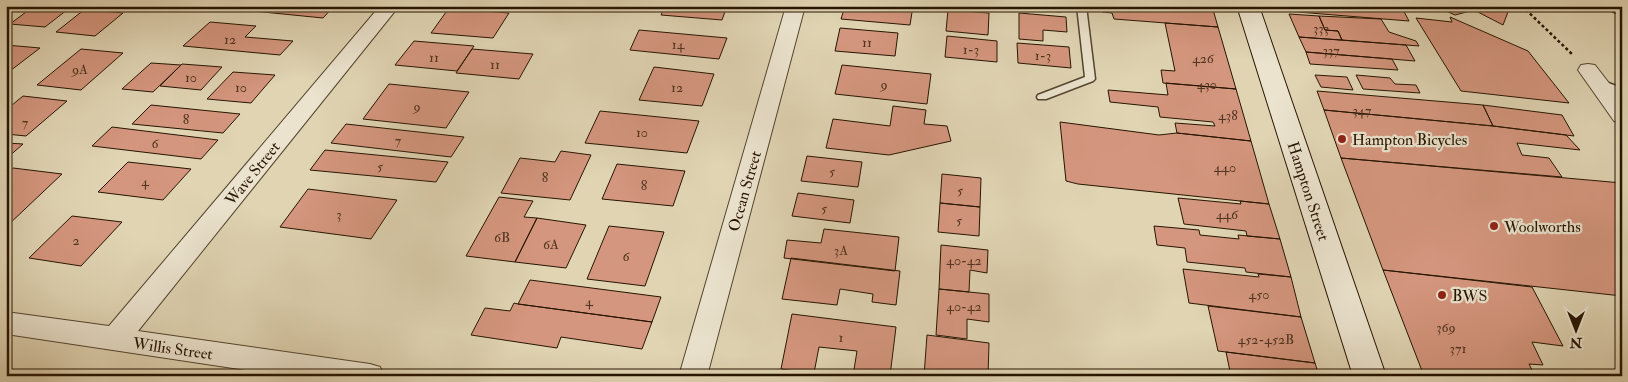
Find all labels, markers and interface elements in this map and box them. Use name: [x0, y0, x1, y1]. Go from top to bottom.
house number: 333: [1313, 20, 1329, 37]
house number: 12: [224, 31, 236, 48]
house number: 11: [862, 34, 872, 51]
house number: 14: [672, 36, 686, 53]
house number: 1-3: [963, 41, 979, 58]
house number: 337: [1322, 42, 1340, 59]
house number: 1-3: [1035, 47, 1051, 64]
house number: 11: [429, 49, 439, 66]
house number: 426: [1192, 50, 1215, 67]
house number: 11: [490, 56, 500, 73]
house number: 9A: [71, 61, 88, 78]
house number: 10: [185, 69, 197, 86]
house number: 9: [879, 76, 888, 93]
house number: 430: [1197, 76, 1217, 93]
house number: 10: [235, 79, 247, 96]
house number: 12: [671, 79, 683, 96]
house number: 9: [412, 98, 421, 115]
house number: 347: [1353, 102, 1372, 119]
house number: 438: [1218, 107, 1238, 124]
house number: 8: [183, 111, 190, 128]
house number: 7: [22, 114, 29, 131]
house number: 10: [636, 124, 648, 141]
place label: Hampton Bicycles: [1352, 130, 1467, 151]
house number: 7: [395, 132, 402, 149]
marker: Hampton Bicycles: [1336, 133, 1348, 145]
house number: 6: [151, 135, 159, 152]
street label: Wave Street: [220, 138, 285, 210]
street label: Hampton Street: [1282, 139, 1333, 244]
street label: Ocean Street: [724, 149, 766, 234]
house number: 5: [377, 158, 384, 175]
house number: 440: [1214, 159, 1236, 176]
house number: 5: [829, 163, 836, 180]
house number: 8: [542, 169, 549, 186]
house number: 4: [141, 173, 150, 190]
house number: 8: [641, 177, 648, 194]
house number: 5: [957, 182, 964, 199]
house number: 5: [821, 200, 828, 217]
house number: 3: [336, 206, 342, 223]
house number: 446: [1216, 206, 1239, 223]
house number: 5: [956, 212, 963, 229]
place label: Woolworths: [1503, 217, 1581, 237]
marker: Woolworths: [1488, 220, 1500, 232]
house number: 6B: [494, 229, 510, 246]
house number: 2: [72, 232, 80, 249]
house number: 6A: [543, 236, 559, 253]
house number: 3A: [834, 242, 848, 259]
house number: 6: [622, 248, 630, 265]
house number: 40-42: [946, 252, 982, 269]
house number: 450: [1249, 286, 1269, 303]
place label: BWS: [1452, 286, 1487, 306]
marker: BWS: [1436, 289, 1448, 301]
house number: 4: [585, 293, 594, 310]
house number: 40-42: [946, 298, 982, 315]
north arrow: [1550, 304, 1600, 354]
house number: 369: [1436, 319, 1456, 336]
house number: 1: [839, 329, 844, 346]
house number: 452-452B: [1238, 331, 1294, 348]
street label: Willis Street: [131, 333, 214, 364]
text: N: [1569, 334, 1583, 351]
house number: 371: [1450, 340, 1466, 357]

